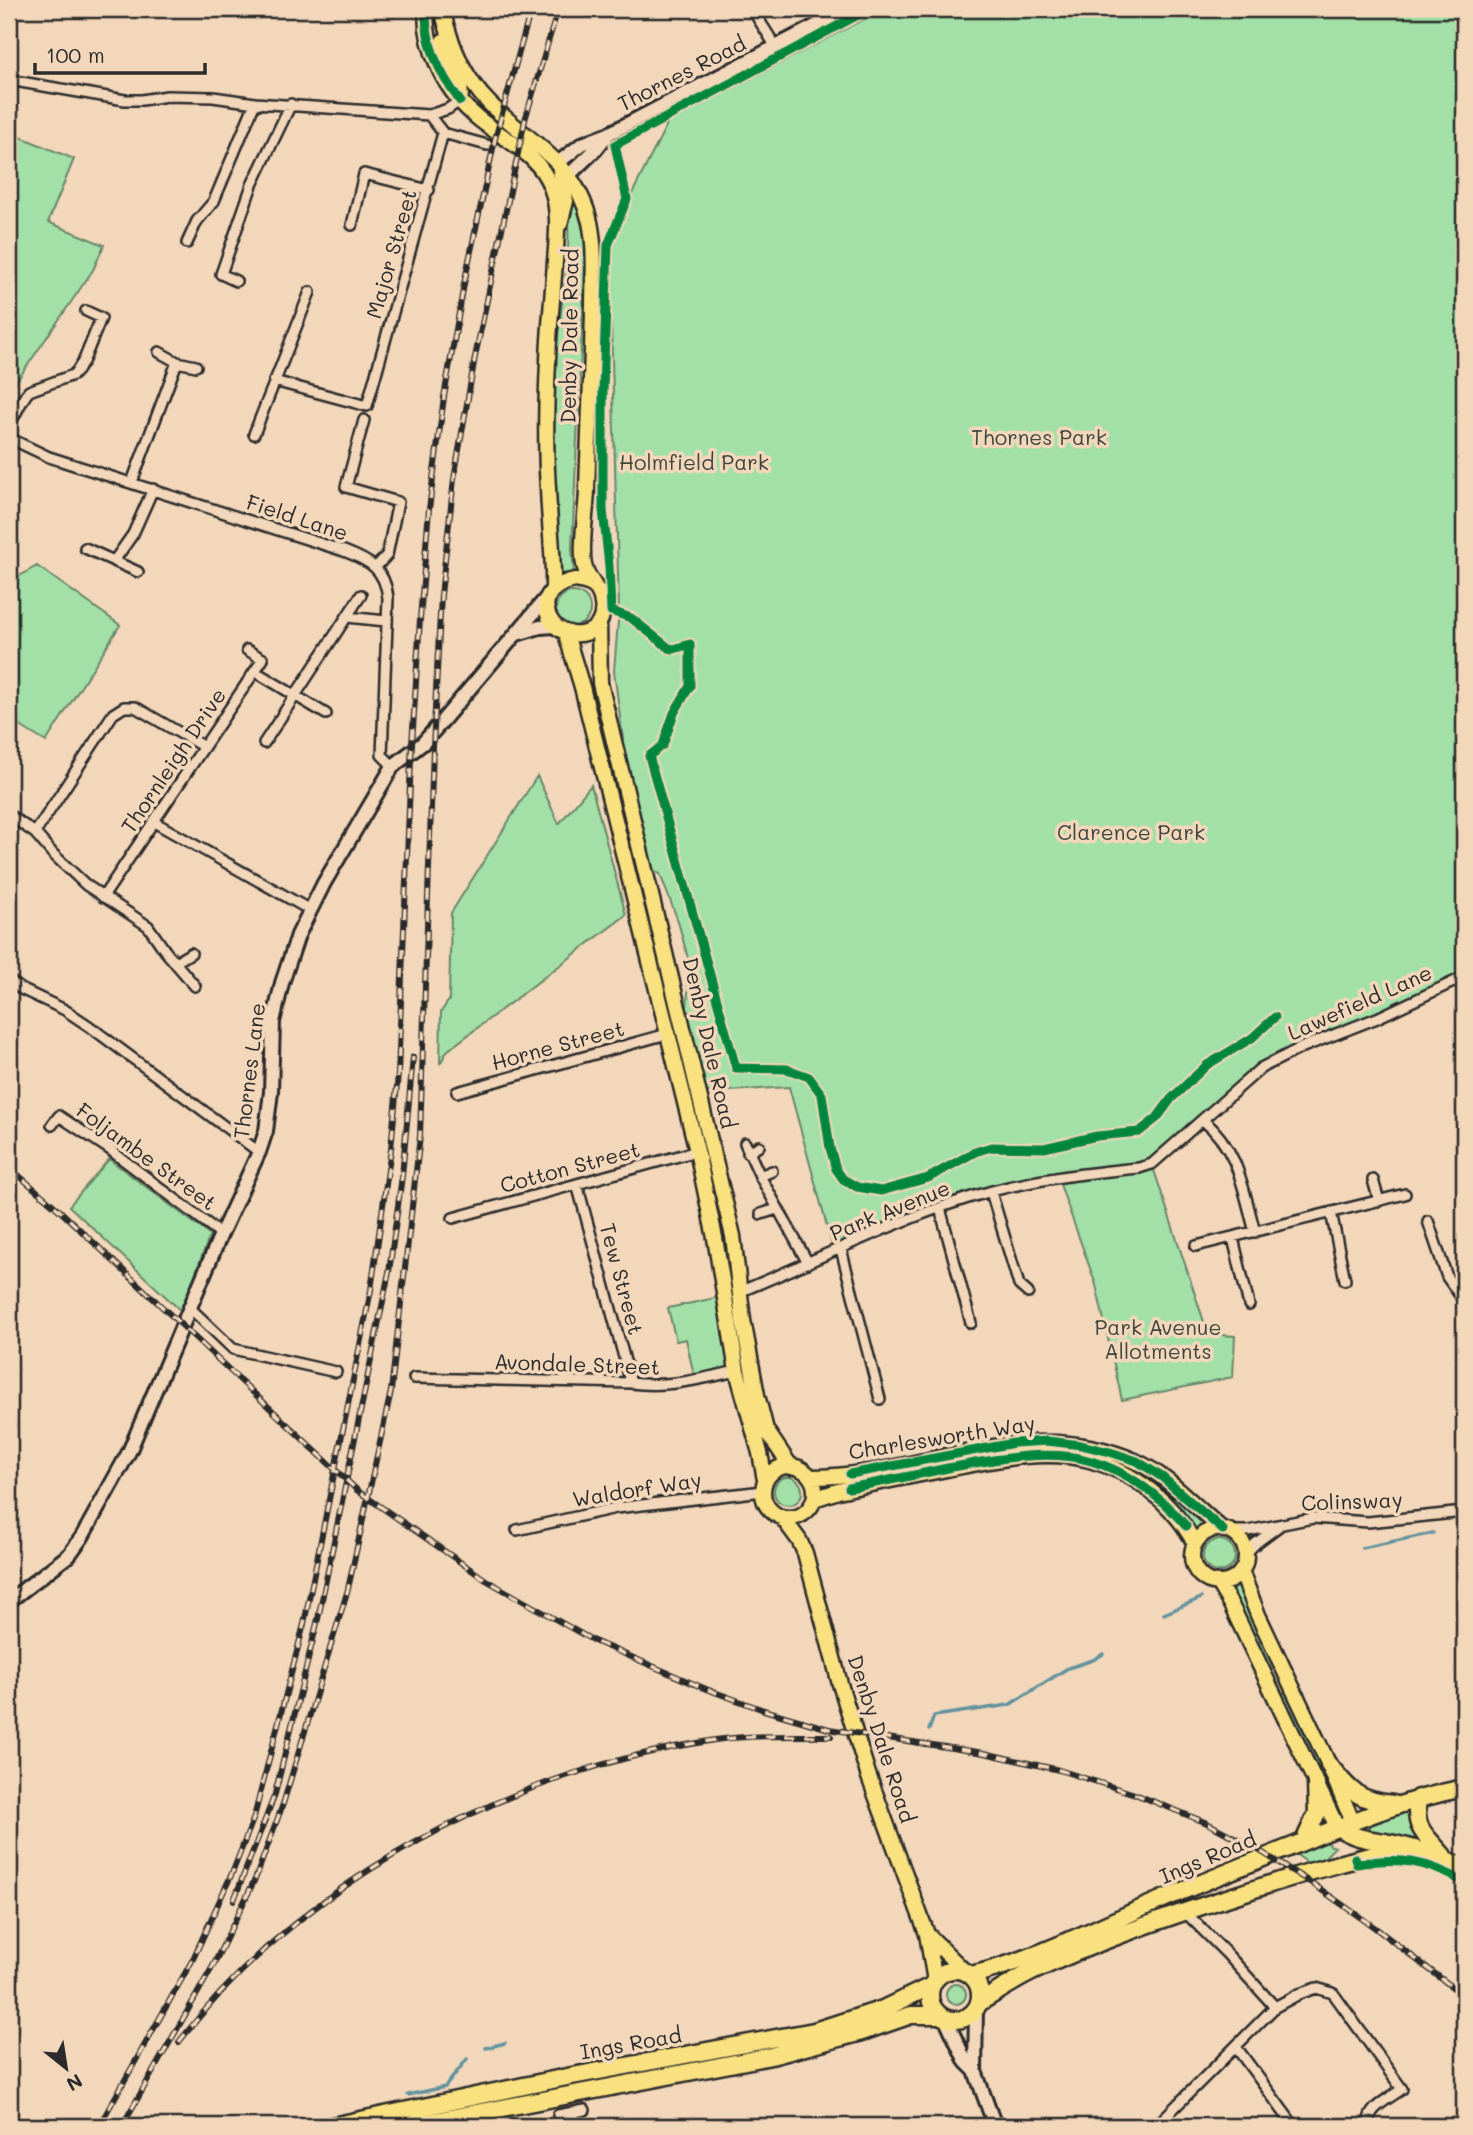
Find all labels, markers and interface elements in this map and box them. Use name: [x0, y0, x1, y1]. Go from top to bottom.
street label: Thornes Road: [613, 29, 750, 117]
scale bar: [35, 32, 205, 76]
text: 100 m: [46, 41, 105, 68]
street label: Major Street: [359, 186, 422, 321]
street label: Denby Dale Road: [553, 248, 584, 424]
park label: Thornes Park: [971, 423, 1107, 450]
park label: Holmfield Park: [619, 448, 769, 475]
street label: Field Lane: [243, 487, 352, 546]
street label: Thornleigh Drive: [114, 683, 231, 838]
park label: Clarence Park: [1057, 818, 1205, 845]
street label: Denby Dale Road: [678, 954, 743, 1131]
street label: Lawefield Lane: [1283, 958, 1436, 1046]
street label: Thornes Lane: [227, 1001, 270, 1140]
street label: Horne Street: [488, 1014, 627, 1075]
street label: Foljambe Street: [72, 1096, 222, 1216]
street label: Cotton Street: [497, 1135, 642, 1198]
street label: Park Avenue: [826, 1173, 953, 1246]
street label: Tew Street: [595, 1220, 650, 1337]
park label: Park Avenue Allotments: [1095, 1313, 1222, 1364]
street label: Avondale Street: [494, 1347, 660, 1380]
street label: Charlesworth Way: [847, 1408, 1037, 1465]
street label: Waldorf Way: [570, 1465, 703, 1512]
street label: Colinsway: [1301, 1485, 1403, 1516]
street label: Denby Dale Road: [843, 1651, 922, 1826]
street label: Ings Road: [1155, 1824, 1260, 1889]
street label: Ings Road: [578, 2020, 683, 2065]
north arrow: [32, 2034, 102, 2104]
text: N: [62, 2069, 87, 2098]

